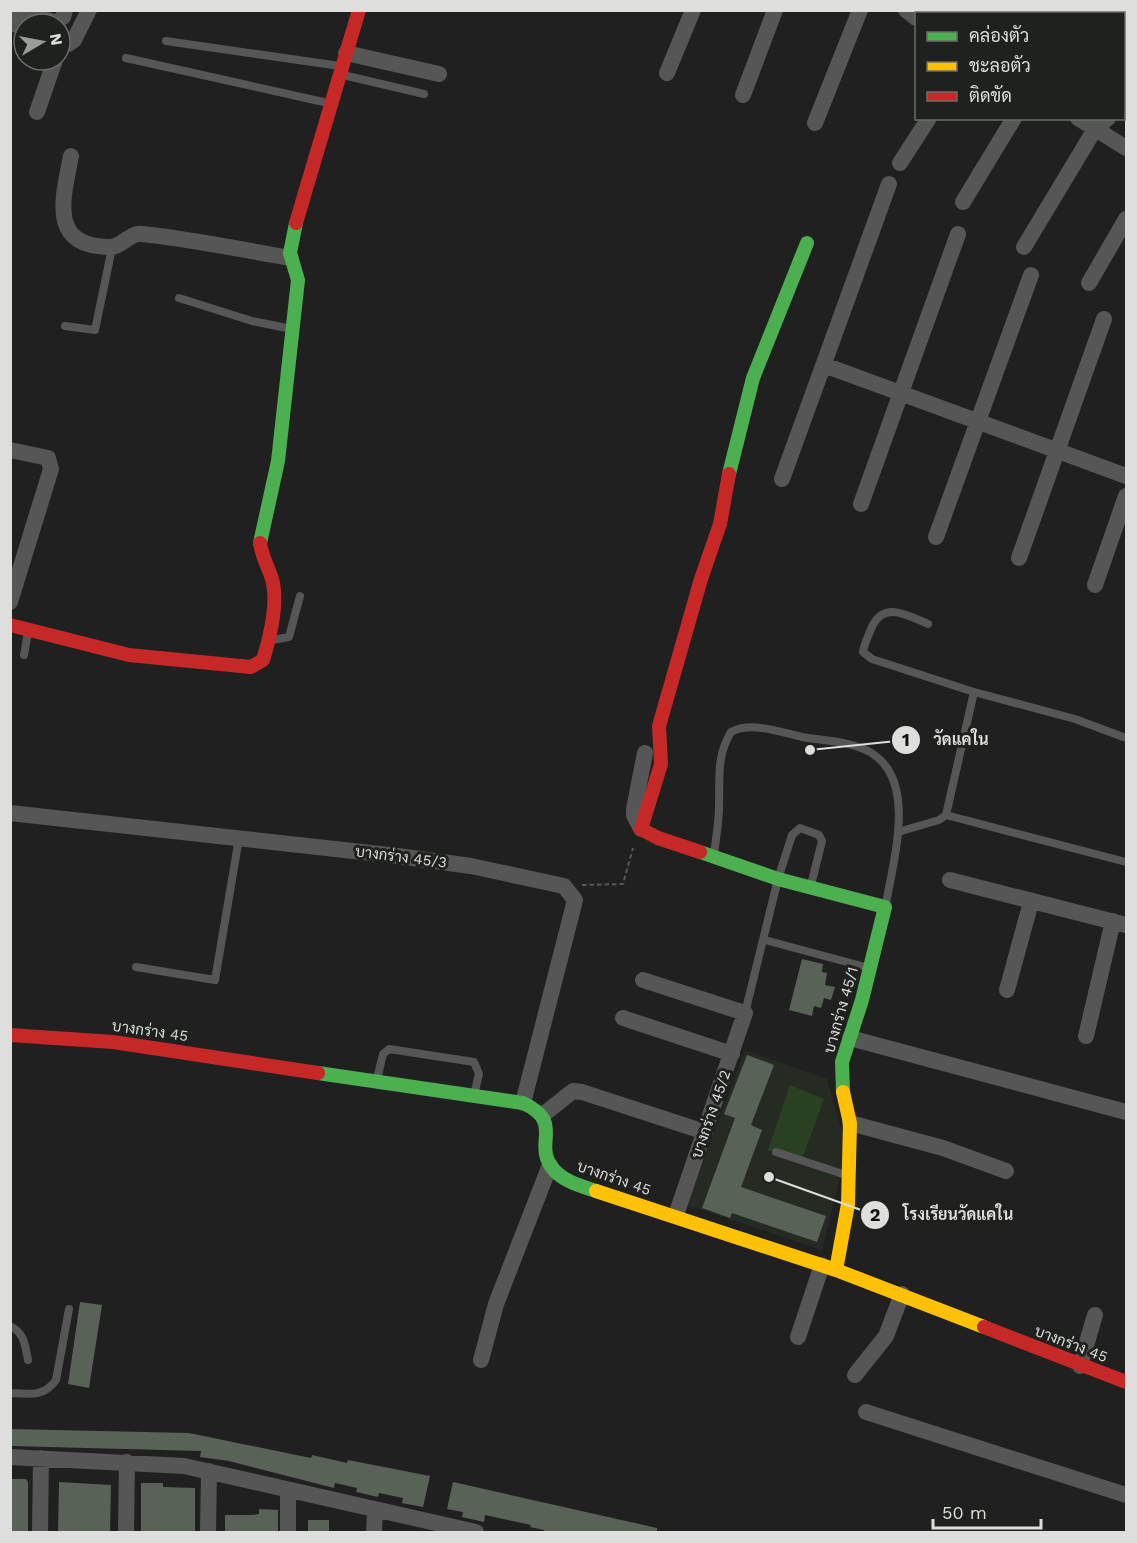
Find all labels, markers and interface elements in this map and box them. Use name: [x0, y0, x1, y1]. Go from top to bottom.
north arrow: [12, 12, 72, 72]
legend: [915, 12, 1125, 120]
text: คล่องตัว: [969, 24, 1029, 46]
text: N: [46, 32, 67, 47]
text: ชะลอตัว: [969, 55, 1031, 76]
text: ติดขัด: [969, 85, 1012, 106]
callout: วัดแคใน: [891, 723, 1001, 757]
text: วัดแคใน: [933, 728, 989, 749]
text: 1: [902, 729, 910, 750]
street label: บางกร่าง 45/3: [354, 841, 448, 872]
street label: บางกร่าง 45/1: [819, 964, 862, 1055]
street label: บางกร่าง 45: [111, 1016, 189, 1045]
street label: บางกร่าง 45/2: [687, 1067, 734, 1160]
street label: บางกร่าง 45: [575, 1156, 654, 1199]
callout: โรงเรียนวัดแคใน: [860, 1198, 1025, 1232]
text: โรงเรียนวัดแคใน: [902, 1203, 1013, 1224]
text: 2: [870, 1204, 880, 1225]
street label: บางกร่าง 45: [1032, 1321, 1110, 1366]
scale bar: [933, 1492, 1041, 1530]
text: 50 m: [942, 1502, 987, 1523]

